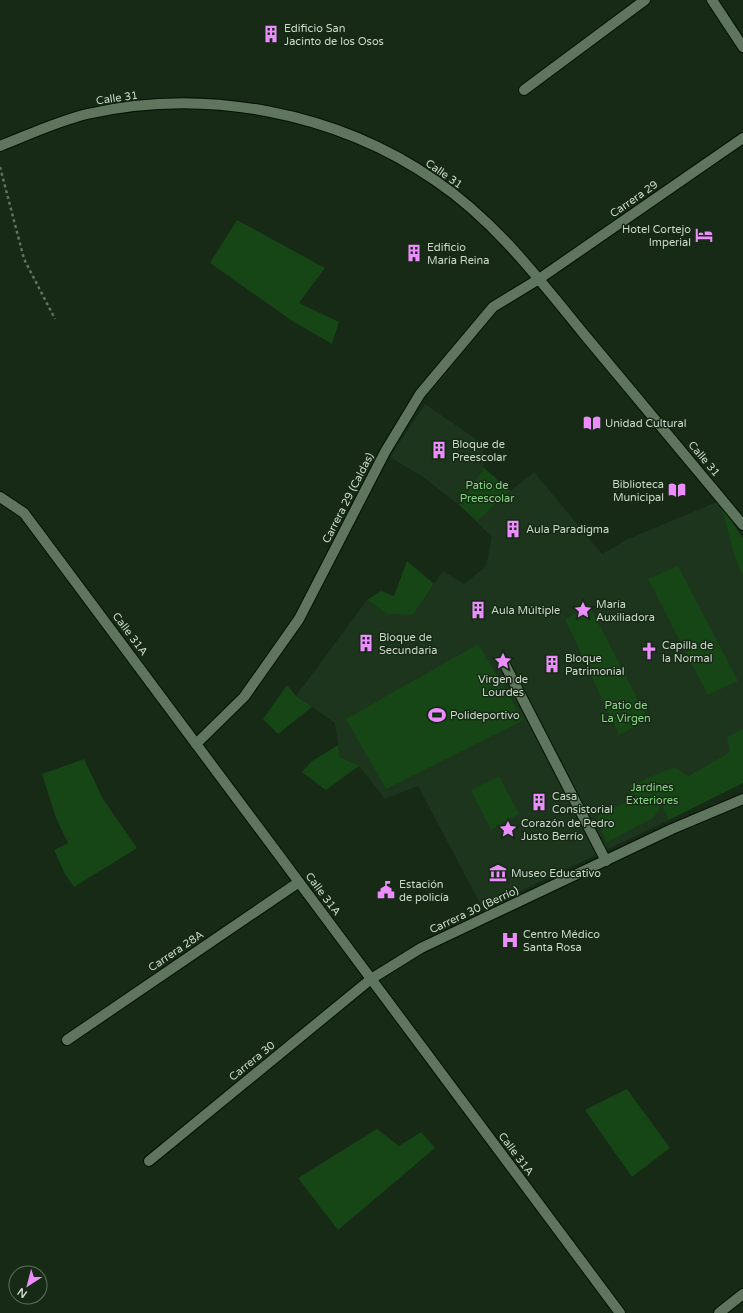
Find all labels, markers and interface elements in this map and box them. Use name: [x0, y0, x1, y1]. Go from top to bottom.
place label: Edificio San Jacinto de los Osos: [284, 22, 384, 48]
building icon: Edificio San Jacinto de los Osos: [261, 24, 281, 44]
street label: Calle 31: [95, 89, 139, 107]
street label: Calle 31: [423, 157, 465, 191]
street label: Carrera 29: [608, 178, 660, 220]
place label: Hotel Cortejo Imperial: [622, 223, 691, 249]
hotel icon: Hotel Cortejo Imperial: [694, 225, 714, 245]
place label: Edificio María Reina: [427, 241, 489, 267]
building icon: Edificio María Reina: [404, 243, 424, 263]
library icon: Unidad Cultural: [582, 413, 602, 433]
place label: Unidad Cultural: [605, 417, 687, 430]
place label: Bloque de Preescolar: [452, 438, 508, 464]
street label: Calle 31: [685, 439, 723, 479]
building icon: Bloque de Preescolar: [429, 440, 449, 460]
street label: Carrera 29 (Caldas): [320, 451, 376, 545]
place label: Biblioteca Municipal: [612, 478, 664, 504]
park label: Patio de Preescolar: [460, 479, 515, 505]
library icon: Biblioteca Municipal: [667, 480, 687, 500]
building icon: Aula Paradigma: [503, 519, 523, 539]
place label: Aula Paradigma: [526, 523, 609, 536]
place label: María Auxiliadora: [596, 598, 655, 624]
building icon: Aula Múltiple: [468, 600, 488, 620]
place icon: María Auxiliadora: [573, 600, 593, 620]
place label: Aula Múltiple: [491, 604, 560, 617]
street label: Calle 31A: [110, 610, 150, 658]
place label: Bloque de Secundaria: [379, 631, 438, 657]
building icon: Bloque de Secundaria: [356, 633, 376, 653]
place label: Capilla de la Normal: [662, 639, 713, 665]
church icon: Capilla de la Normal: [639, 641, 659, 661]
place icon: Virgen de Lourdes: [493, 651, 513, 671]
place label: Bloque Patrimonial: [565, 652, 624, 678]
building icon: Bloque Patrimonial: [542, 654, 562, 674]
place label: Virgen de Lourdes: [478, 673, 528, 699]
park label: Patio de La Virgen: [601, 699, 651, 725]
sports icon: Polideportivo: [427, 705, 447, 725]
place label: Polideportivo: [450, 709, 520, 722]
park label: Jardines Exteriores: [626, 781, 678, 807]
place label: Casa Consistorial: [552, 790, 613, 816]
building icon: Casa Consistorial: [529, 792, 549, 812]
place label: Corazón de Pedro Justo Berrío: [521, 817, 615, 843]
place icon: Corazón de Pedro Justo Berrío: [498, 819, 518, 839]
museum icon: Museo Educativo: [488, 863, 508, 883]
place label: Museo Educativo: [511, 867, 601, 880]
street label: Calle 31A: [303, 870, 343, 918]
place label: Estación de policía: [399, 878, 449, 904]
public building icon: Estación de policía: [376, 880, 396, 900]
street label: Carrera 30 (Berrío): [427, 884, 521, 936]
street label: Carrera 28A: [146, 928, 206, 974]
place label: Centro Médico Santa Rosa: [523, 928, 600, 954]
hospital icon: Centro Médico Santa Rosa: [500, 930, 520, 950]
street label: Carrera 30: [226, 1038, 278, 1083]
street label: Calle 31A: [496, 1130, 536, 1178]
north arrow: [8, 1265, 48, 1305]
text: N: [15, 1285, 30, 1301]

